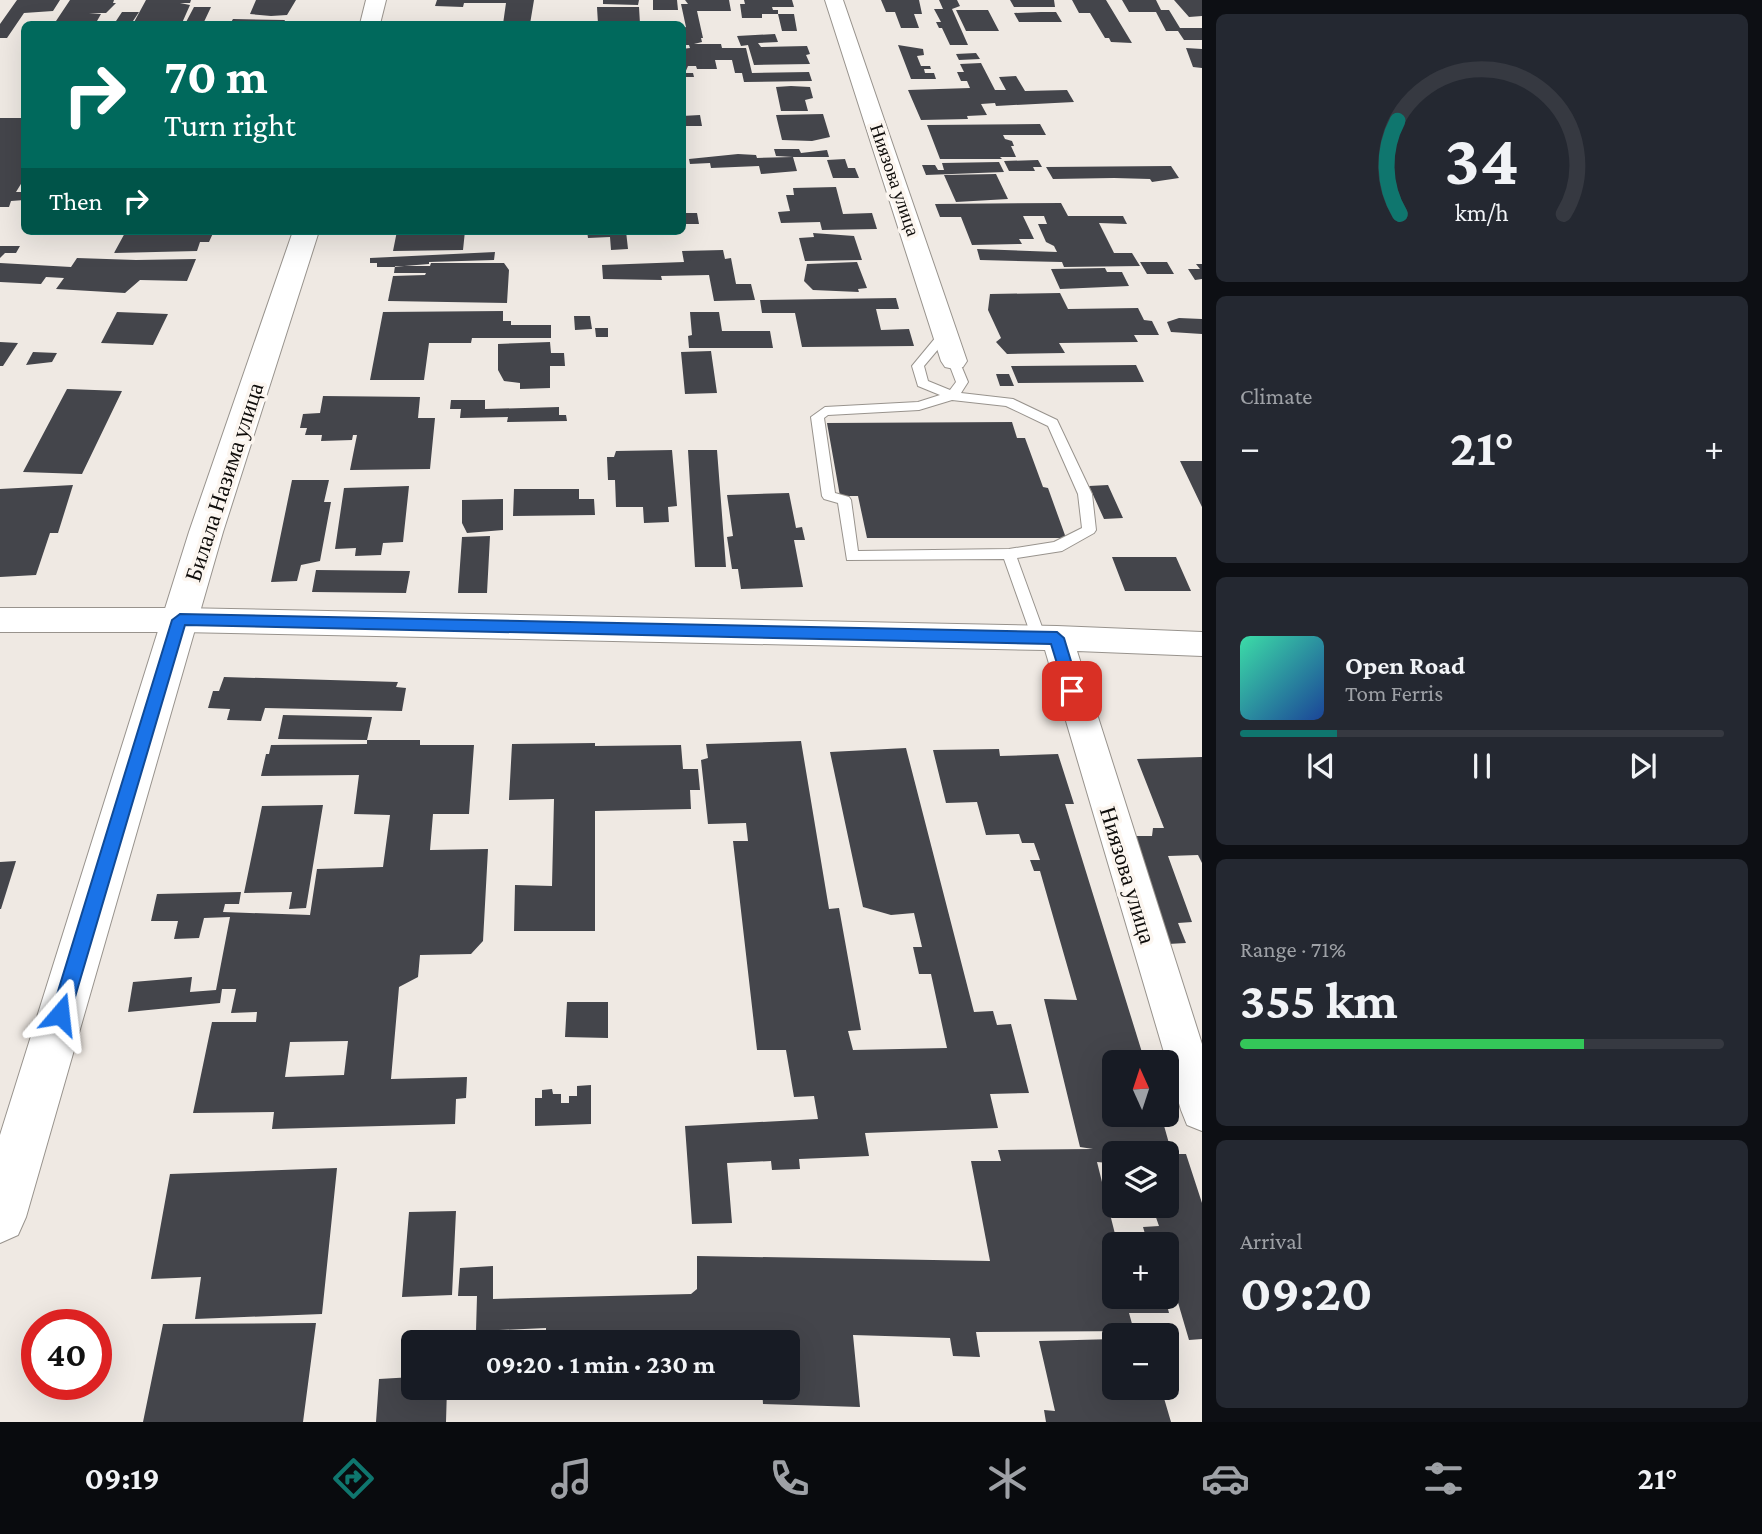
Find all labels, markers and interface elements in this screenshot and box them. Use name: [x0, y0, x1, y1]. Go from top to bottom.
icon: right: [49, 49, 140, 140]
text: 70 m: [164, 49, 268, 104]
text: Turn right: [164, 107, 296, 143]
text: 34: [1445, 119, 1519, 200]
street label: Ниязова улица: [866, 121, 924, 239]
icon: right: [117, 182, 155, 220]
text: Then: [49, 187, 103, 216]
text: km/h: [1455, 199, 1509, 226]
street label: Билала Назима улица: [180, 379, 268, 585]
text: Climate: [1240, 383, 1312, 409]
text: 21°: [1450, 418, 1514, 476]
text: −: [1240, 426, 1260, 468]
text: +: [1704, 426, 1724, 468]
text: Open Road: [1345, 651, 1465, 680]
pin: [1042, 661, 1102, 721]
icon: arrive: [1053, 672, 1091, 710]
text: Tom Ferris: [1345, 680, 1443, 706]
icon: previous: [1302, 747, 1340, 785]
icon: pause: [1463, 747, 1501, 785]
icon: next: [1624, 747, 1662, 785]
street label: Ниязова улица: [1095, 803, 1161, 947]
text: Range · 71%: [1240, 936, 1346, 962]
text: 355 km: [1240, 971, 1398, 1029]
position arrow: [23, 977, 97, 1051]
north arrow: [1102, 1050, 1180, 1127]
map controls: [1102, 1050, 1179, 1400]
button: layers: [1102, 1141, 1179, 1218]
text: Arrival: [1240, 1228, 1303, 1254]
button: +: [1102, 1232, 1179, 1309]
text: 09:20: [1240, 1263, 1373, 1321]
speed limit sign: 40: [21, 1309, 112, 1400]
button: −: [1102, 1323, 1179, 1400]
text: 09:20 · 1 min · 230 m: [486, 1350, 715, 1379]
icon: directions: [329, 1454, 378, 1503]
icon: music: [547, 1454, 596, 1503]
icon: phone: [765, 1454, 814, 1503]
icon: climate: [983, 1454, 1032, 1503]
icon: car: [1201, 1454, 1250, 1503]
icon: filters: [1419, 1454, 1468, 1503]
text: 09:19: [85, 1460, 160, 1496]
text: 21°: [1638, 1460, 1677, 1496]

